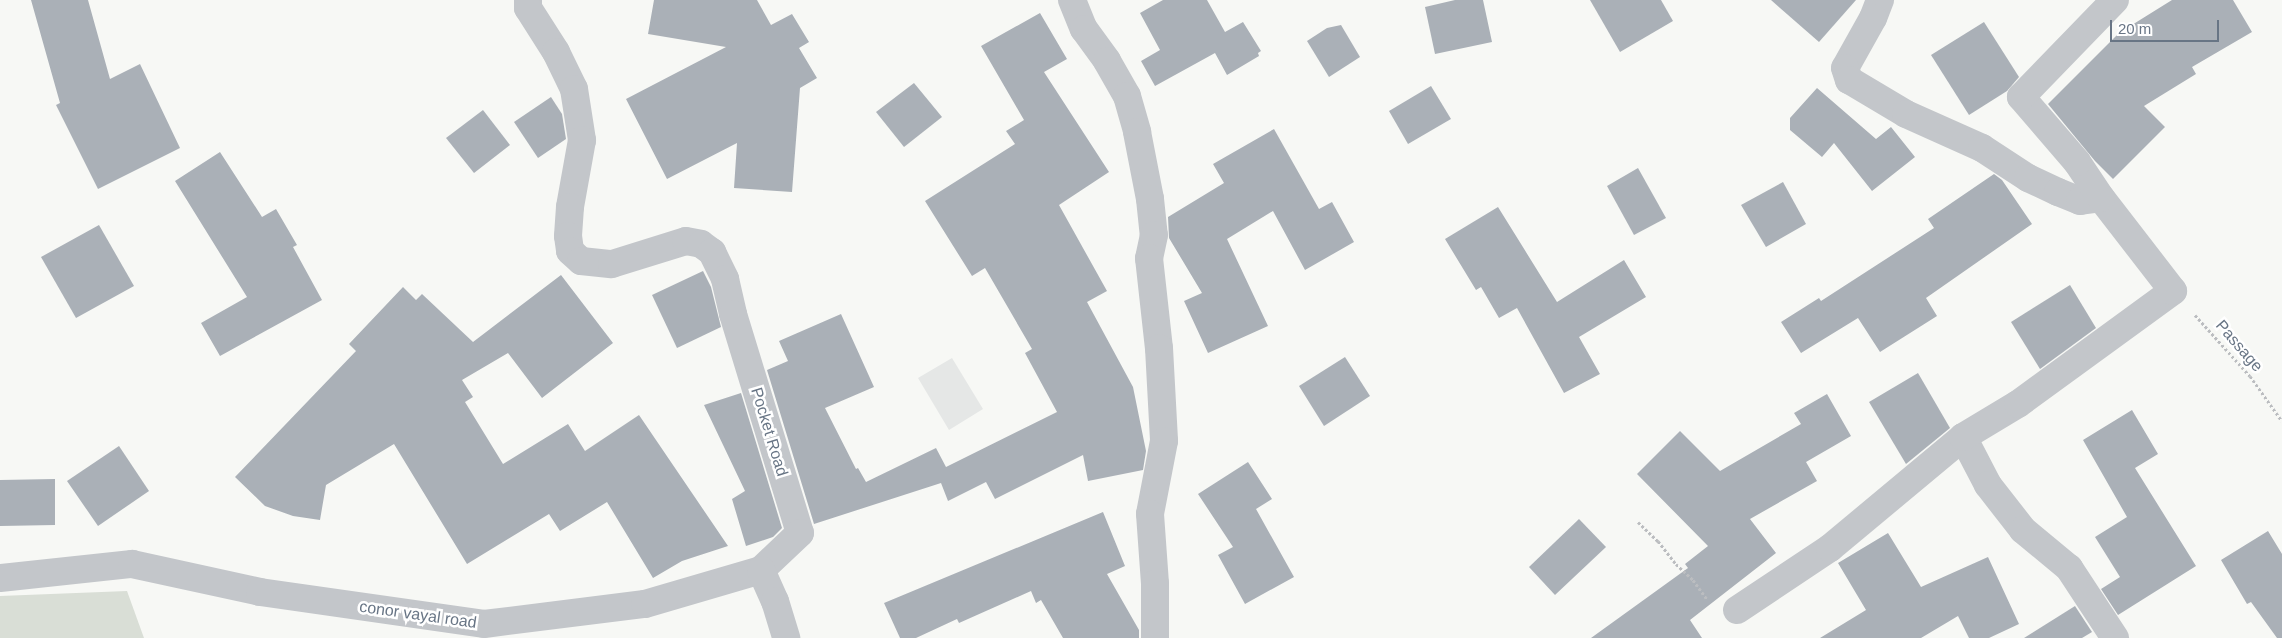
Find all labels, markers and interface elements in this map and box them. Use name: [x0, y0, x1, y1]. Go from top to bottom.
scale bar: [2112, 10, 2221, 42]
text: 20 m: [2118, 20, 2151, 37]
street label: Passage: [2211, 316, 2267, 376]
street label: Pocket Road: [746, 385, 792, 479]
street label: conor vayal road: [358, 597, 478, 633]

